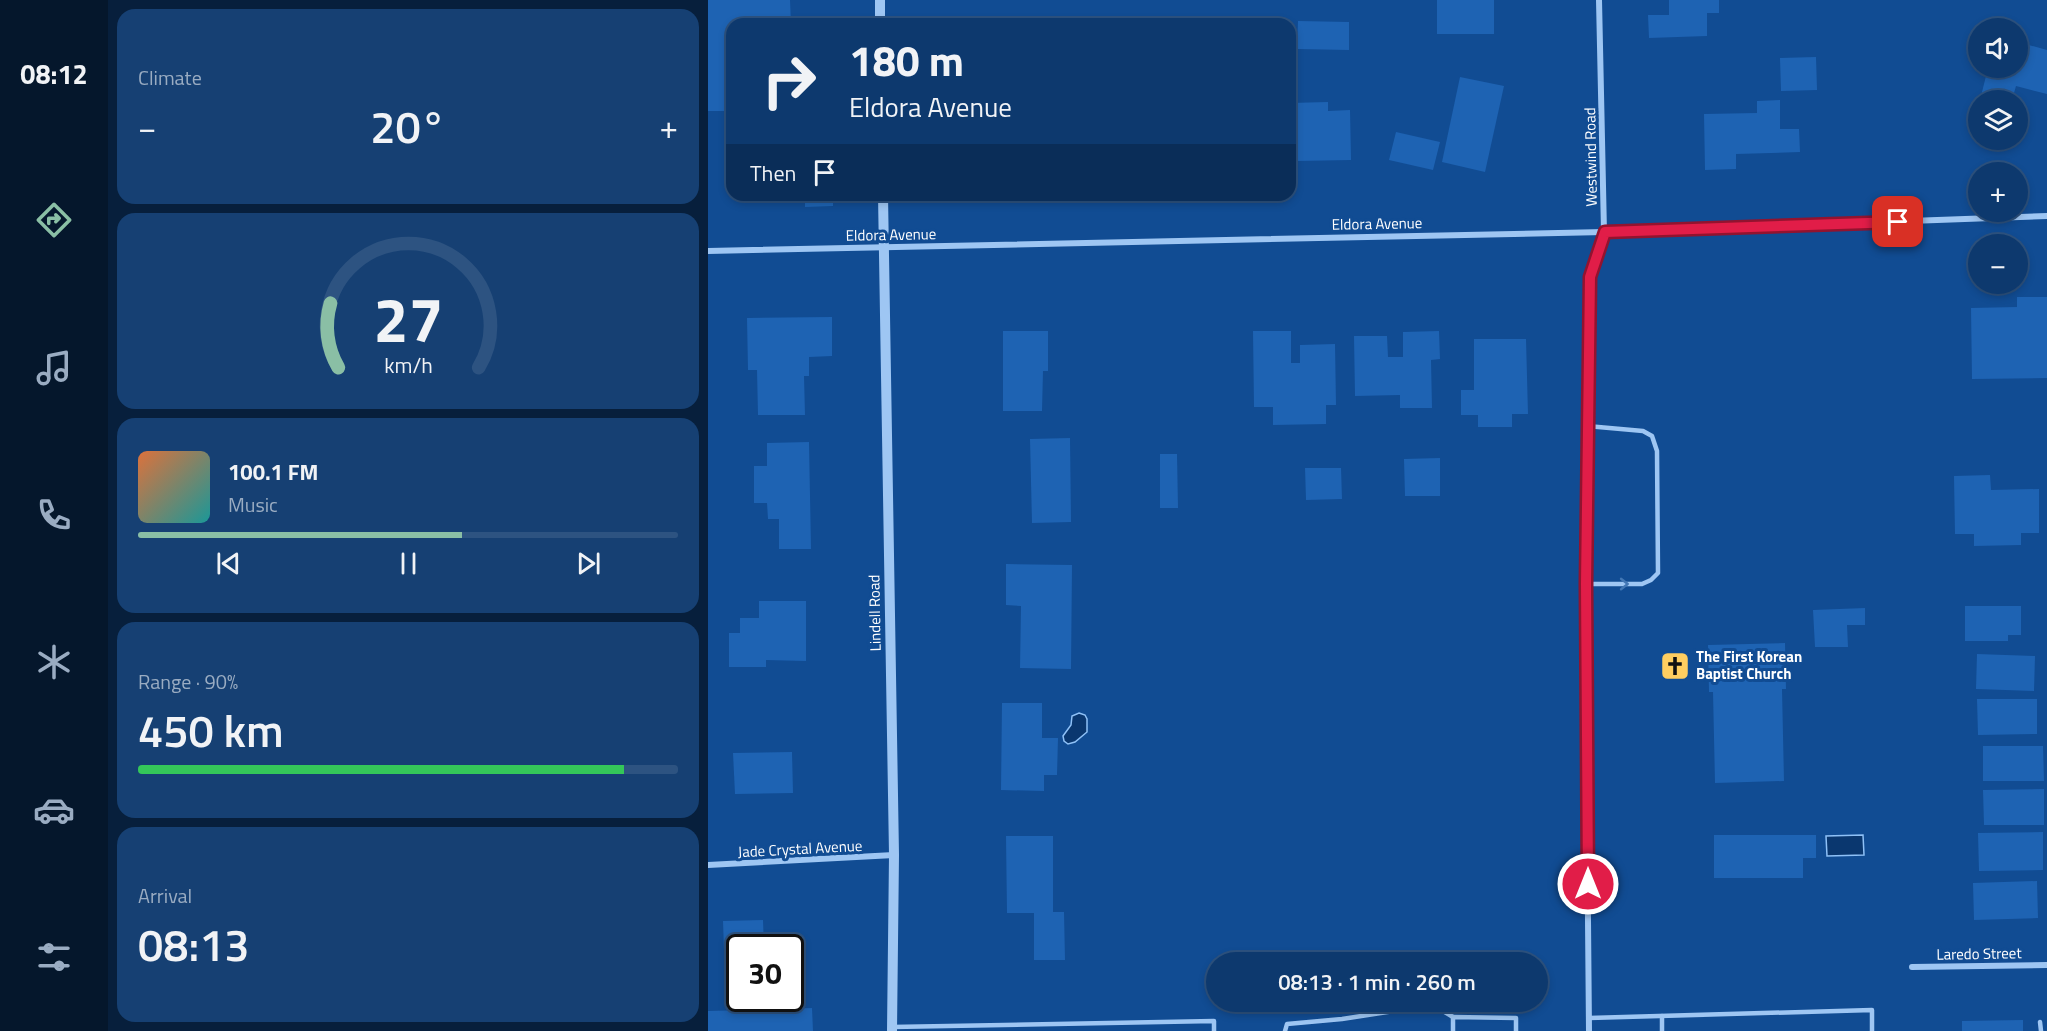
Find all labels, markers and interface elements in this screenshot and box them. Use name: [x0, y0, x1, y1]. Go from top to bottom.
map controls: [1968, 18, 2028, 294]
button: sound: [1968, 18, 2028, 78]
text: 180 m: [849, 28, 964, 92]
icon: right: [750, 42, 828, 120]
text: 08:12: [20, 53, 88, 94]
text: Climate: [138, 62, 202, 93]
text: Eldora Avenue: [849, 86, 1012, 127]
button: layers: [1968, 90, 2028, 150]
text: 20°: [370, 92, 446, 160]
text: −: [138, 102, 156, 152]
text: +: [660, 102, 678, 152]
street label: Westwind Road: [1578, 107, 1603, 207]
text: Then: [750, 156, 796, 190]
icon: arrive: [808, 156, 841, 189]
button: +: [1968, 162, 2028, 222]
pin: [1872, 196, 1923, 247]
icon: directions: [33, 199, 75, 241]
icon: arrive: [1881, 205, 1914, 238]
street label: Eldora Avenue: [1332, 211, 1422, 236]
street label: Eldora Avenue: [846, 222, 936, 247]
button: −: [1968, 234, 2028, 294]
text: 27: [373, 271, 443, 366]
icon: music: [33, 347, 75, 389]
text: km/h: [384, 350, 432, 382]
text: 100.1 FM: [228, 455, 318, 489]
text: Music: [228, 489, 278, 520]
icon: phone: [33, 494, 75, 536]
icon: previous: [212, 547, 245, 580]
icon: pause: [392, 547, 425, 580]
icon: next: [572, 547, 605, 580]
street label: Lindell Road: [862, 574, 887, 652]
one-way arrow: [1619, 578, 1628, 590]
icon: climate: [33, 641, 75, 683]
place label: The First Korean Baptist Church: [1696, 645, 1802, 685]
church icon: The First Korean Baptist Church: [1659, 650, 1691, 682]
text: Range · 90%: [138, 666, 238, 697]
text: 450 km: [138, 696, 284, 764]
icon: car: [33, 789, 75, 831]
street label: Jade Crystal Avenue: [737, 834, 863, 863]
position arrow: [1556, 852, 1620, 916]
text: Arrival: [138, 880, 192, 911]
text: 08:13: [138, 910, 250, 978]
speed limit sign: 30: [726, 934, 804, 1012]
icon: filters: [33, 936, 75, 978]
street label: Laredo Street: [1936, 941, 2022, 966]
text: 08:13 · 1 min · 260 m: [1278, 965, 1476, 999]

